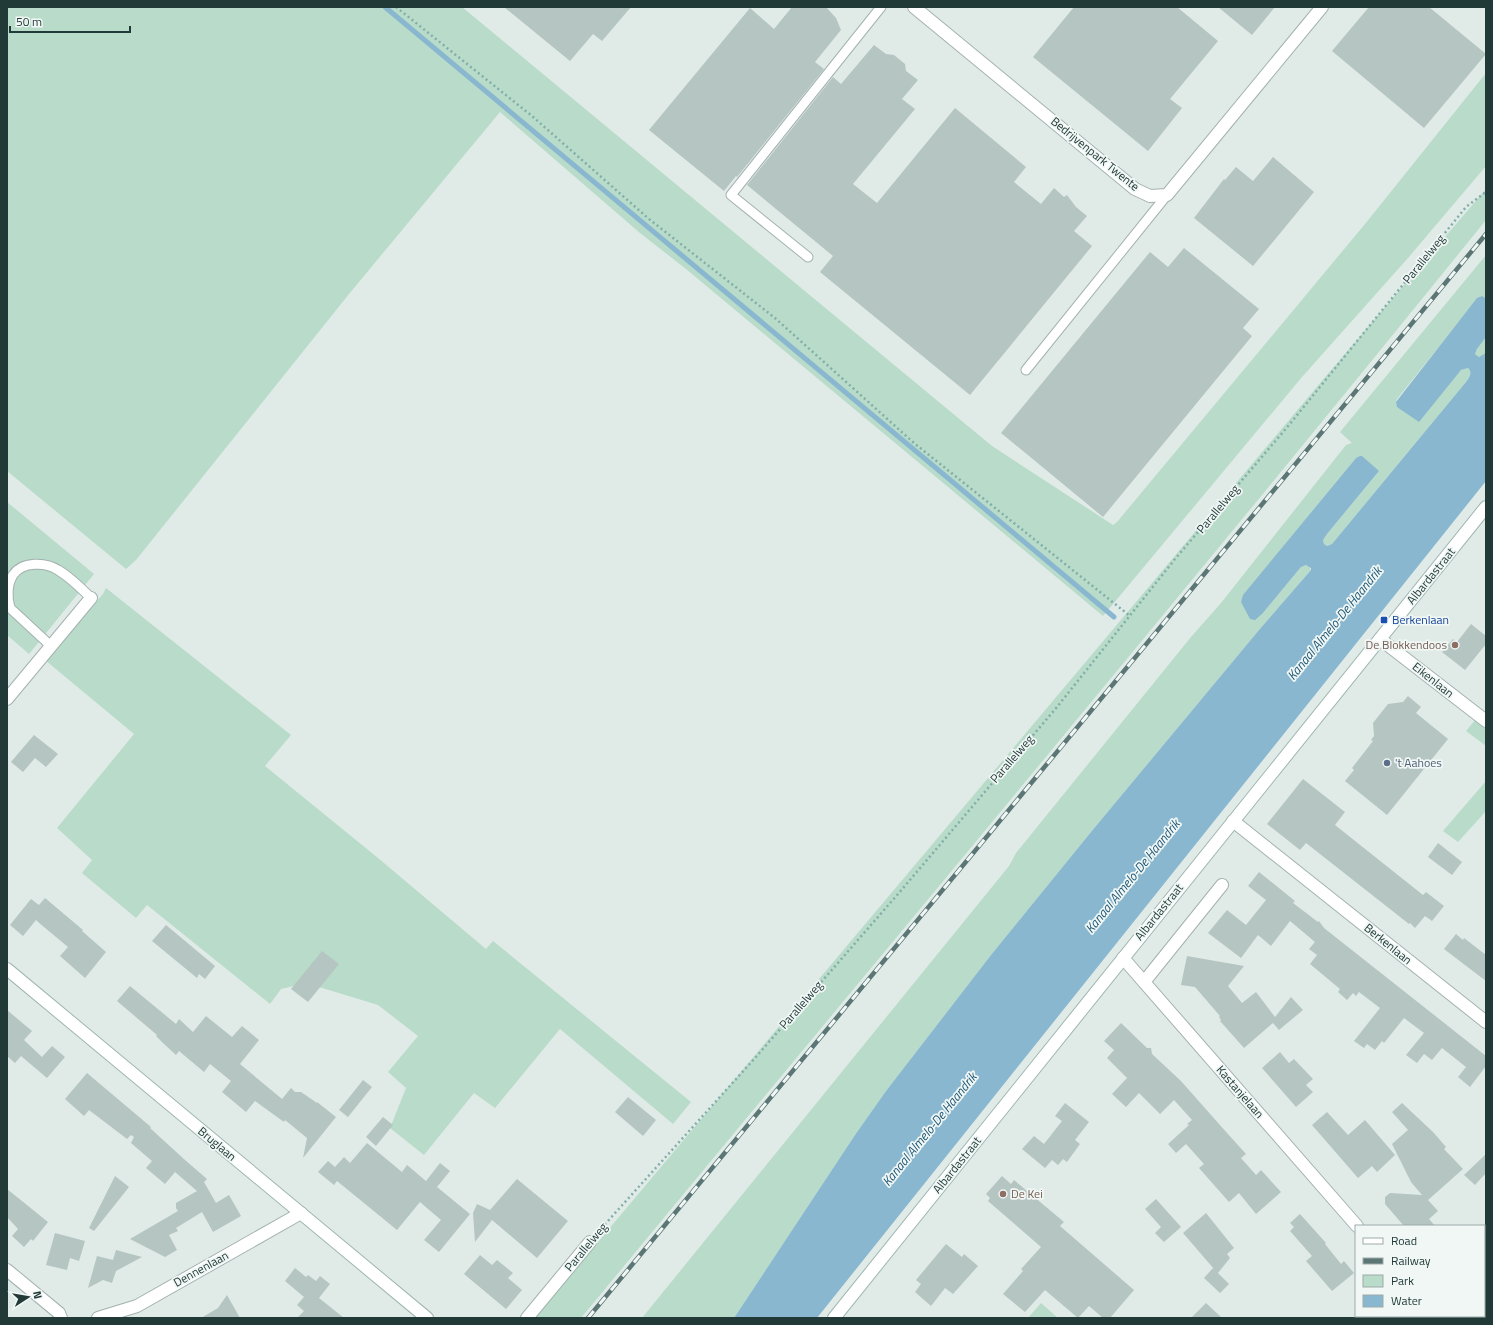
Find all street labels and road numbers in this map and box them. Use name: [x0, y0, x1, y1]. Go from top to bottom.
street label: Bedrijvenpark Twente: [1047, 112, 1144, 195]
street label: Parallelweg: [1398, 230, 1450, 288]
street label: Parallelweg: [1191, 480, 1244, 537]
street label: Albardastraat: [1402, 542, 1460, 608]
street label: Eikenlaan: [1408, 657, 1458, 702]
street label: Parallelweg: [985, 730, 1038, 787]
street label: Albardastraat: [1130, 878, 1188, 944]
street label: Berkenlaan: [1360, 918, 1416, 969]
street label: Parallelweg: [774, 976, 827, 1033]
street label: Kastanjelaan: [1212, 1061, 1269, 1122]
street label: Bruglaan: [194, 1122, 241, 1165]
street label: Albardastraat: [928, 1131, 986, 1197]
street label: Parallelweg: [559, 1218, 612, 1275]
street label: Dennenlaan: [170, 1246, 232, 1292]

